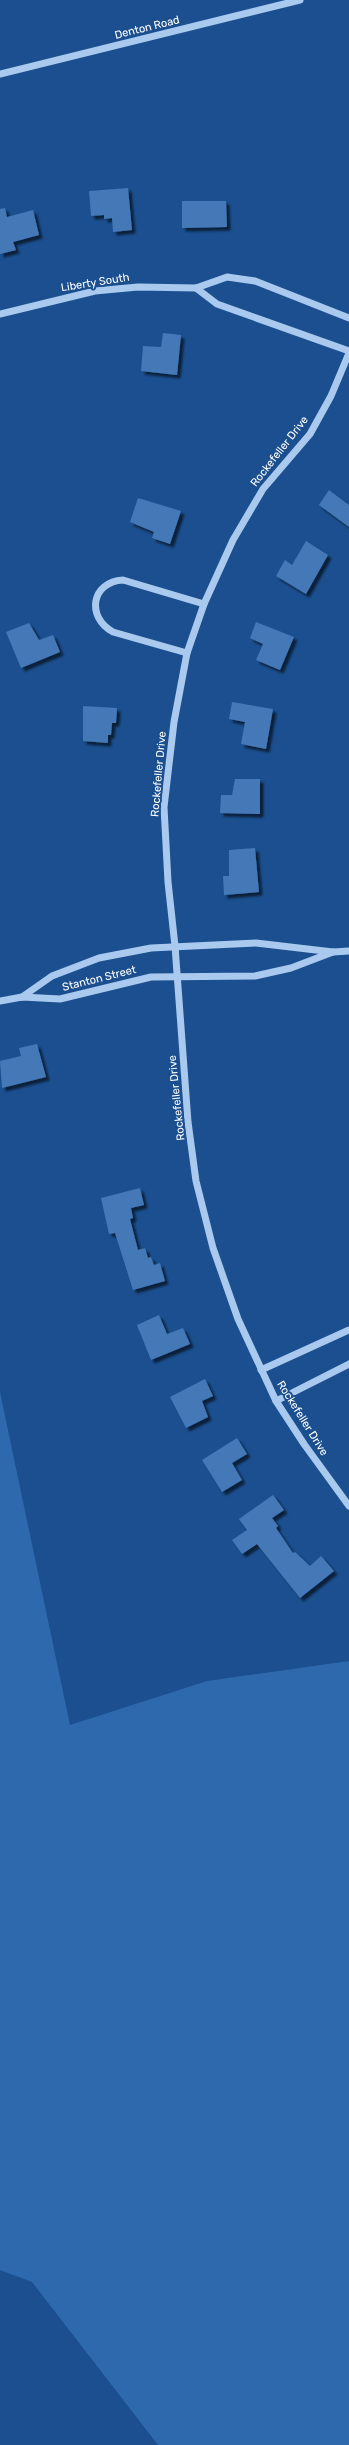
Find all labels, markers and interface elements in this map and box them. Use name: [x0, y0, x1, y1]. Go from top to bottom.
street label: Denton Road: [113, 13, 181, 42]
street label: Liberty South: [60, 271, 130, 294]
street label: Rockefeller Drive: [248, 413, 311, 489]
street label: Rockefeller Drive: [148, 731, 169, 817]
street label: Stanton Street: [61, 963, 138, 994]
street label: Rockefeller Drive: [166, 1055, 187, 1141]
street label: Rockefeller Drive: [274, 1378, 331, 1458]

